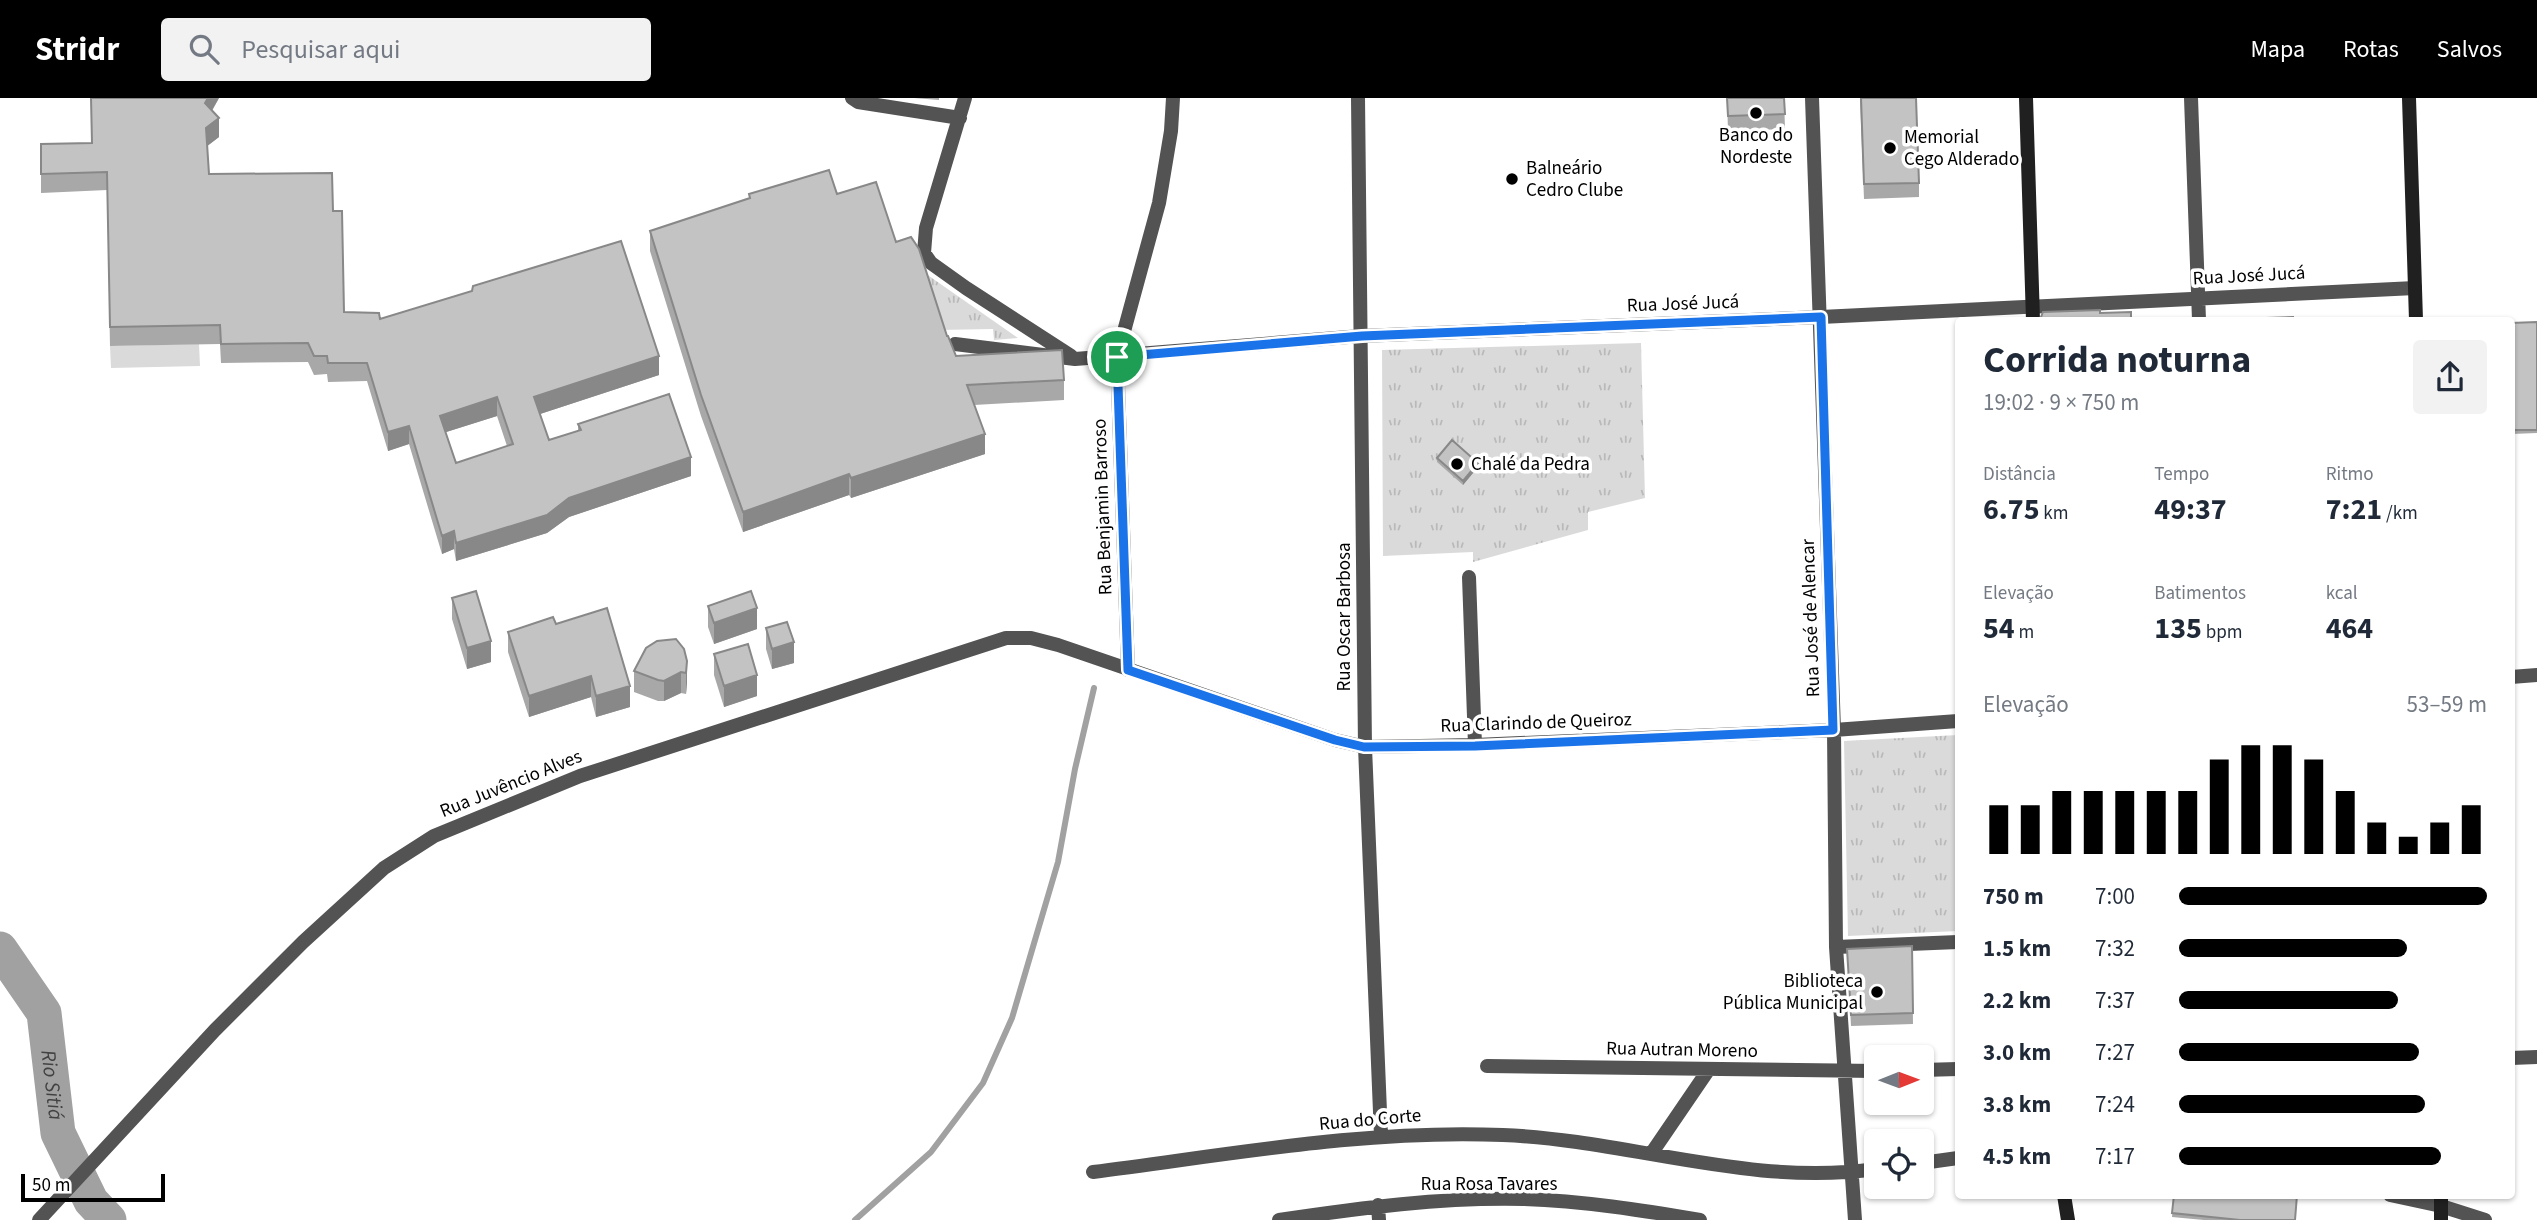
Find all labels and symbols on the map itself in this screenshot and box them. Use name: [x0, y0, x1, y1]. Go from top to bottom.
marker: Banco do Nordeste: [1748, 105, 1764, 121]
place label: Banco do Nordeste: [1719, 122, 1793, 171]
place label: Memorial Cego Alderado: [1904, 124, 2019, 173]
marker: Memorial Cego Alderado: [1882, 140, 1898, 156]
place label: Balneário Cedro Clube: [1526, 155, 1623, 204]
marker: Balneário Cedro Clube: [1504, 171, 1520, 187]
street label: Rua José Jucá: [2192, 260, 2306, 292]
street label: Rua José Jucá: [1626, 289, 1740, 319]
pin: [1087, 327, 1147, 387]
street label: Rua Benjamin Barroso: [1086, 418, 1120, 596]
place label: Chalé da Pedra: [1471, 451, 1590, 478]
marker: Chalé da Pedra: [1449, 456, 1465, 472]
street label: Rua José de Alencar: [1795, 538, 1827, 698]
street label: Rua Oscar Barbosa: [1331, 542, 1358, 692]
street label: Rua Clarindo de Queiroz: [1440, 706, 1632, 740]
street label: Rua Juvêncio Alves: [436, 743, 586, 825]
place label: Biblioteca Pública Municipal: [1723, 968, 1863, 1017]
marker: Biblioteca Pública Municipal: [1869, 984, 1885, 1000]
street label: Rua Autran Moreno: [1606, 1035, 1758, 1065]
north arrow: [1864, 1045, 1934, 1115]
water label: Rio Sitiá: [33, 1048, 71, 1122]
street label: Rua do Corte: [1318, 1102, 1422, 1138]
scale bar: [21, 1171, 164, 1203]
street label: Rua Rosa Tavares: [1421, 1171, 1558, 1198]

